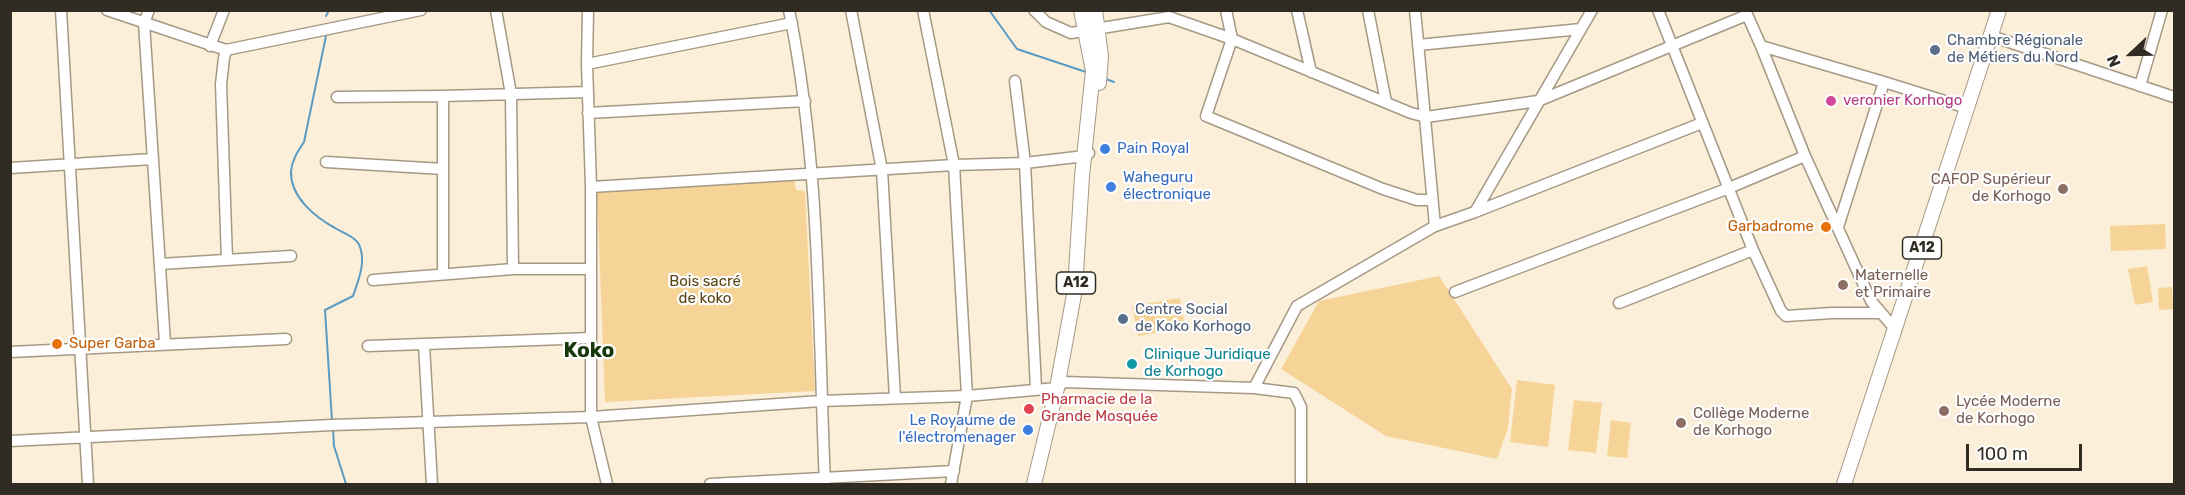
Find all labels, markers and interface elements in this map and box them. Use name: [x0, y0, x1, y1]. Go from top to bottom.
north arrow: [2101, 24, 2161, 84]
place label: Chambre Régionale de Métiers du Nord: [1947, 32, 2083, 67]
marker: Chambre Régionale de Métiers du Nord: [1928, 43, 1942, 57]
text: N: [2103, 52, 2125, 70]
place label: veronier Korhogo: [1843, 92, 1962, 110]
marker: veronier Korhogo: [1824, 94, 1838, 108]
place label: Pain Royal: [1117, 140, 1189, 158]
marker: Pain Royal: [1098, 142, 1112, 156]
place label: Waheguru électronique: [1123, 169, 1211, 204]
place label: CAFOP Supérieur de Korhogo: [1931, 171, 2051, 206]
marker: Waheguru électronique: [1104, 180, 1118, 194]
marker: CAFOP Supérieur de Korhogo: [2056, 182, 2070, 196]
place label: Garbadrome: [1728, 218, 1814, 236]
marker: Garbadrome: [1819, 220, 1833, 234]
road number: A12: [1902, 237, 1942, 259]
place label: Maternelle et Primaire: [1855, 267, 1931, 302]
road number: A12: [1056, 272, 1096, 294]
park label: Bois sacré de koko: [669, 273, 741, 308]
marker: Maternelle et Primaire: [1836, 278, 1850, 292]
place label: Centre Social de Koko Korhogo: [1135, 301, 1251, 336]
marker: Centre Social de Koko Korhogo: [1116, 312, 1130, 326]
place label: Super Garba: [69, 335, 155, 353]
marker: Super Garba: [50, 337, 64, 351]
district label: Koko: [564, 338, 614, 364]
place label: Clinique Juridique de Korhogo: [1144, 346, 1271, 381]
marker: Clinique Juridique de Korhogo: [1125, 357, 1139, 371]
place label: Pharmacie de la Grande Mosquée: [1041, 391, 1158, 426]
place label: Lycée Moderne de Korhogo: [1956, 393, 2061, 428]
marker: Pharmacie de la Grande Mosquée: [1022, 402, 1036, 416]
marker: Lycée Moderne de Korhogo: [1937, 404, 1951, 418]
place label: Collège Moderne de Korhogo: [1693, 405, 1809, 440]
place label: Le Royaume de l'électromenager: [899, 412, 1016, 447]
marker: Collège Moderne de Korhogo: [1674, 416, 1688, 430]
marker: Le Royaume de l'électromenager: [1021, 423, 1035, 437]
scale bar: [1969, 432, 2084, 470]
text: 100 m: [1977, 443, 2028, 465]

